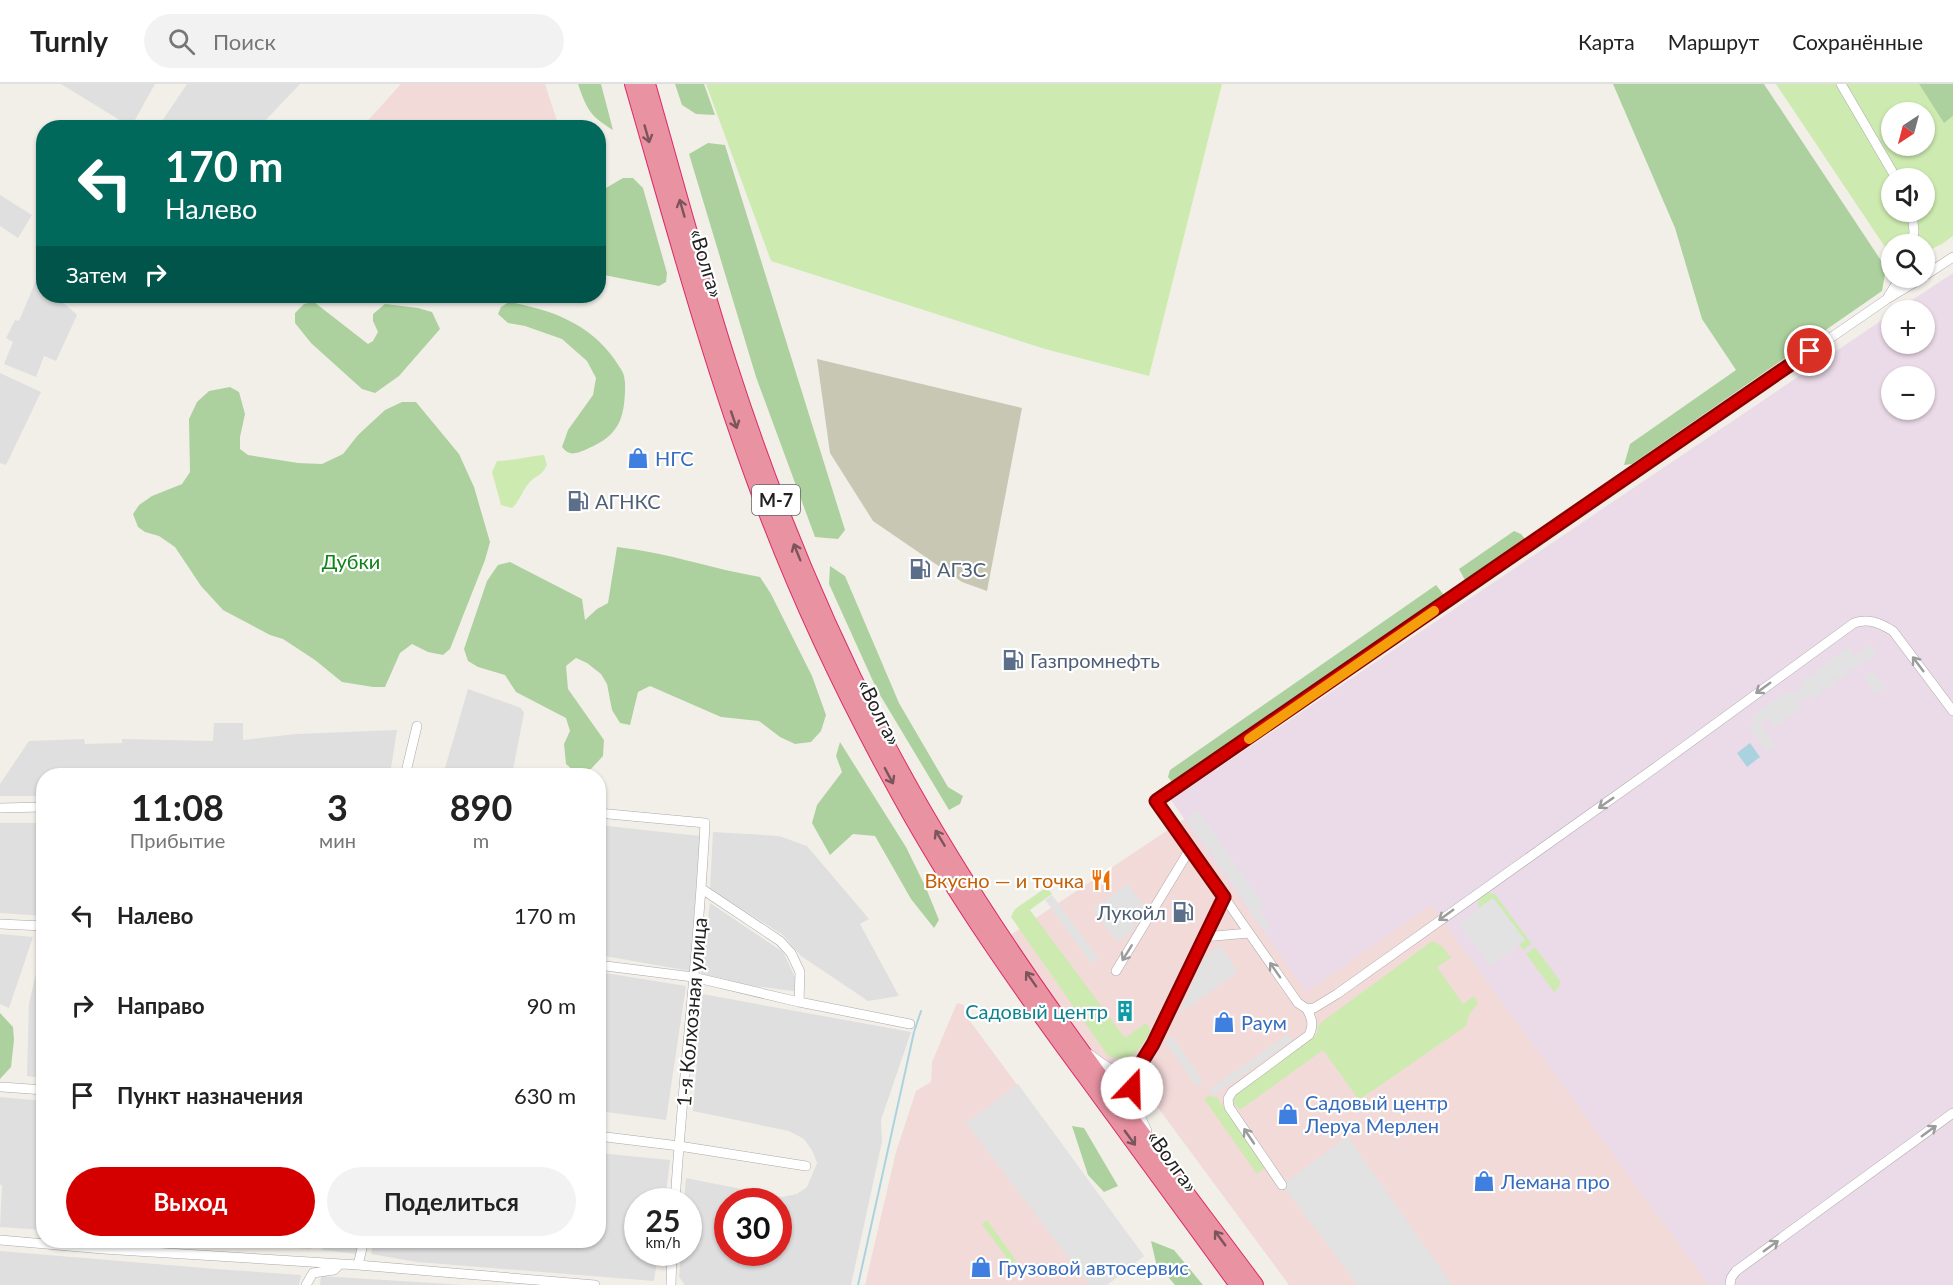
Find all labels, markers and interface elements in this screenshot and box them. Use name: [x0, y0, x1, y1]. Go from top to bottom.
search box: [144, 14, 564, 68]
text: Turnly: [30, 24, 108, 58]
icon: search: [165, 25, 198, 58]
text: Поиск: [213, 28, 276, 55]
text: Карта: [1578, 29, 1635, 54]
text: Маршрут: [1668, 29, 1759, 54]
text: Сохранённые: [1792, 29, 1923, 54]
north arrow: [1881, 102, 1935, 156]
map controls: [1881, 102, 1935, 420]
one-way arrow: [642, 124, 654, 143]
text: 170 m: [165, 141, 283, 191]
icon: left: [66, 144, 144, 222]
button: sound: [1881, 168, 1935, 222]
text: Налево: [165, 192, 257, 225]
one-way arrow: [676, 199, 687, 218]
street label: «Волга»: [685, 226, 729, 300]
button: search: [1881, 234, 1935, 288]
icon: right: [139, 258, 172, 291]
text: Затем: [66, 261, 127, 288]
button: +: [1881, 300, 1935, 354]
pin: [1784, 325, 1835, 376]
icon: arrive: [1793, 334, 1826, 367]
button: −: [1881, 366, 1935, 420]
one-way arrow: [729, 410, 740, 429]
shop icon: НГС: [626, 446, 650, 470]
place label: НГС: [655, 446, 694, 470]
road number: М-7: [752, 485, 800, 515]
fuel station icon: АГНКС: [566, 489, 590, 513]
place label: АГНКС: [595, 489, 661, 513]
one-way arrow: [791, 543, 802, 561]
park label: Дубки: [322, 549, 380, 573]
fuel station icon: АГЗС: [908, 557, 932, 581]
place label: АГЗС: [937, 557, 986, 581]
fuel station icon: Газпромнефть: [1001, 648, 1025, 672]
place label: Газпромнефть: [1030, 648, 1160, 672]
one-way arrow: [1912, 656, 1925, 672]
street label: «Волга»: [853, 675, 907, 749]
one-way arrow: [1756, 682, 1772, 695]
one-way arrow: [883, 767, 895, 784]
text: 11:08: [131, 785, 224, 829]
text: 3: [327, 785, 348, 829]
text: 890: [450, 785, 512, 829]
one-way arrow: [1598, 797, 1614, 809]
text: Прибытие: [130, 828, 225, 852]
text: мин: [319, 828, 356, 852]
text: m: [473, 828, 489, 852]
one-way arrow: [934, 830, 946, 847]
place label: Вкусно — и точка: [924, 868, 1084, 892]
restaurant icon: Вкусно — и точка: [1089, 868, 1113, 892]
icon: left: [66, 899, 99, 932]
place label: Лукойл: [1096, 900, 1166, 924]
fuel station icon: Лукойл: [1171, 900, 1195, 924]
text: Налево: [117, 902, 193, 929]
text: 170 m: [514, 902, 576, 929]
one-way arrow: [1439, 909, 1455, 922]
street label: 1-я Колхозная улица: [671, 916, 711, 1108]
one-way arrow: [1120, 944, 1132, 961]
one-way arrow: [1269, 963, 1281, 979]
one-way arrow: [1025, 971, 1037, 987]
icon: right: [66, 989, 99, 1022]
text: Направо: [117, 992, 205, 1019]
text: 90 m: [527, 992, 576, 1019]
place label: Садовый центр: [965, 999, 1108, 1023]
building icon: Садовый центр: [1113, 999, 1137, 1023]
shop icon: Раум: [1212, 1010, 1236, 1034]
place label: Раум: [1241, 1010, 1287, 1034]
position arrow: [1100, 1056, 1164, 1120]
icon: arrive: [66, 1079, 99, 1112]
text: Пункт назначения: [117, 1082, 303, 1109]
text: 630 m: [514, 1082, 576, 1109]
place label: Садовый центр Леруа Мерлен: [1304, 1090, 1448, 1137]
shop icon: Садовый центр Леруа Мерлен: [1276, 1102, 1300, 1126]
street label: «Волга»: [1142, 1125, 1204, 1197]
one-way arrow: [1920, 1125, 1936, 1137]
one-way arrow: [1243, 1129, 1255, 1145]
one-way arrow: [1124, 1130, 1136, 1146]
button: Выход: [66, 1167, 315, 1236]
button: Поделиться: [327, 1167, 576, 1236]
shop icon: Лемана про: [1472, 1169, 1496, 1193]
place label: Лемана про: [1500, 1169, 1610, 1193]
speed limit sign: 30: [714, 1188, 792, 1266]
text: 25: [646, 1202, 680, 1238]
one-way arrow: [1214, 1231, 1226, 1247]
text: km/h: [645, 1233, 681, 1251]
one-way arrow: [1763, 1240, 1779, 1252]
shop icon: Грузовой автосервис: [969, 1255, 993, 1279]
place label: Грузовой автосервис: [998, 1255, 1189, 1279]

